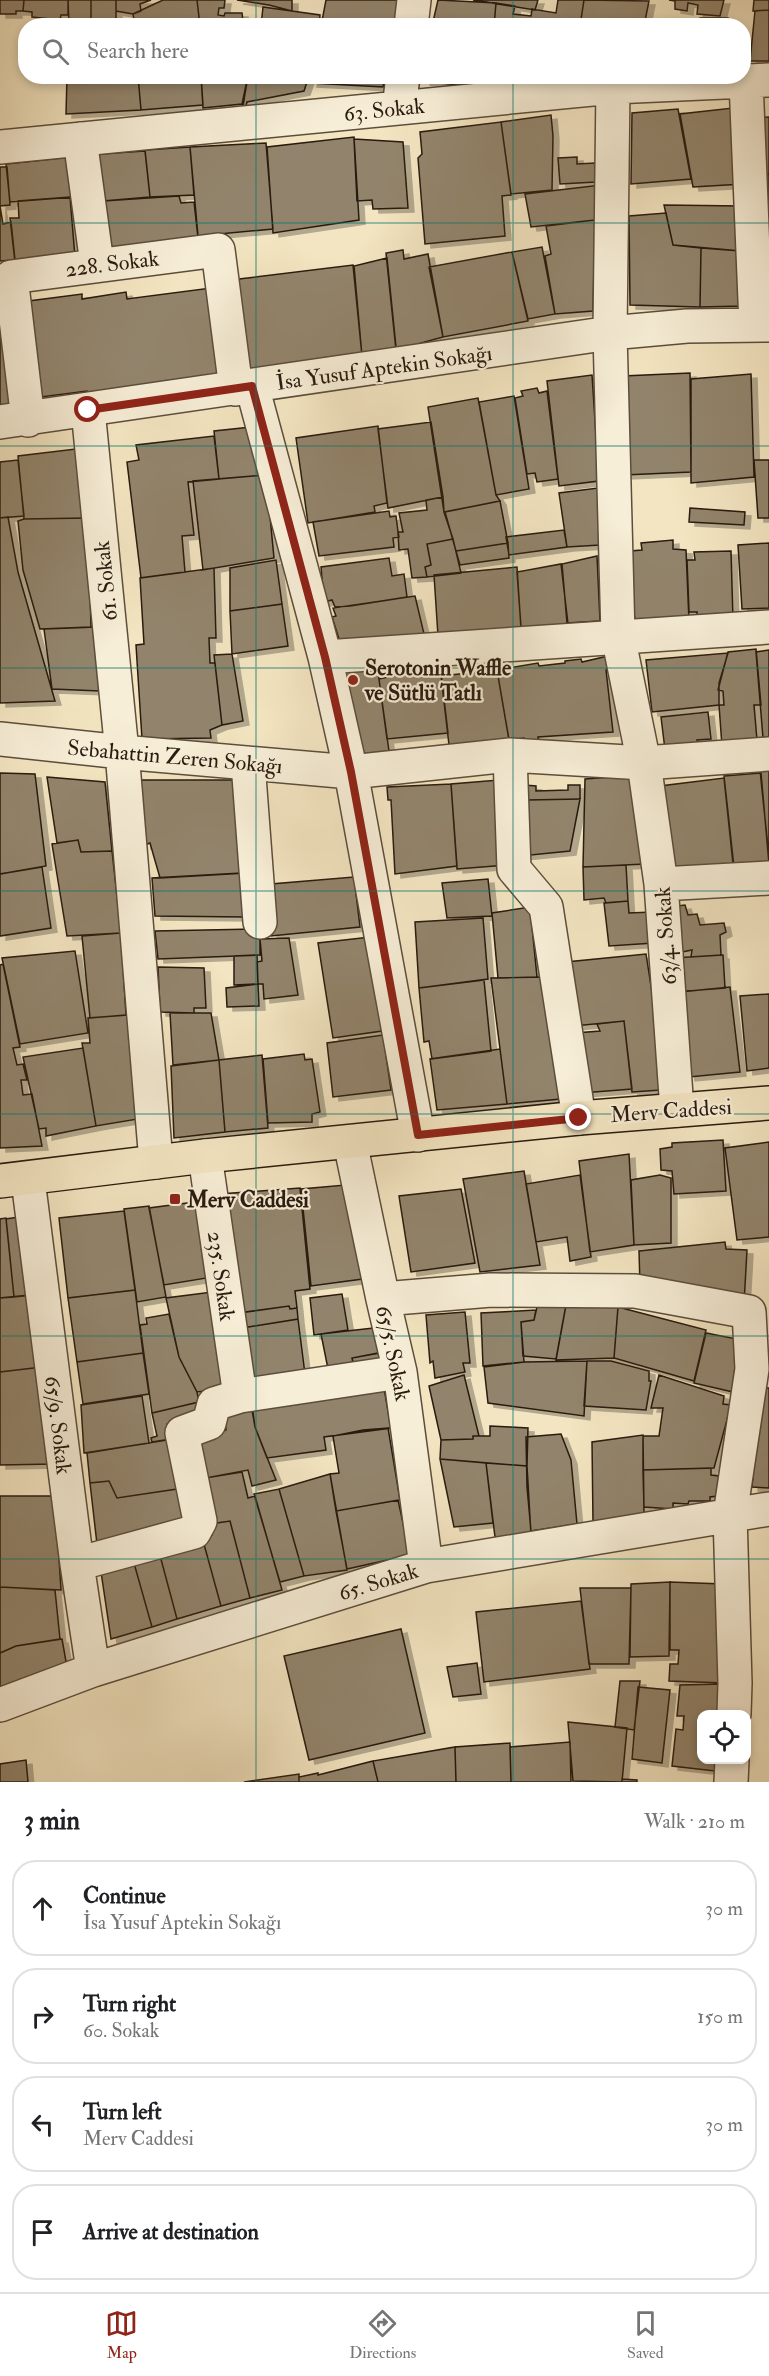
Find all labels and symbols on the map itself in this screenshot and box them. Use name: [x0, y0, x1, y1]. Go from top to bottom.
street label: 63. Sokak: [342, 92, 426, 128]
street label: 228. Sokak: [64, 244, 161, 284]
street label: İsa Yusuf Aptekin Sokağı: [274, 339, 494, 398]
route start: [74, 396, 100, 422]
street label: 61. Sokak: [88, 539, 124, 622]
place label: Serotonin Waffle ve Sütlü Tatlı: [364, 654, 512, 707]
marker: Serotonin Waffle ve Sütlü Tatlı: [346, 673, 360, 687]
street label: Sebahattin Zeren Sokağı: [66, 734, 284, 780]
street label: 63/4. Sokak: [649, 885, 683, 986]
street label: Merv Caddesi: [609, 1093, 733, 1129]
route end: [565, 1104, 591, 1130]
place label: Merv Caddesi: [186, 1186, 309, 1214]
marker: Merv Caddesi: [168, 1192, 182, 1206]
street label: 235. Sokak: [201, 1229, 241, 1323]
street label: 65/5. Sokak: [369, 1303, 417, 1404]
street label: 65/9. Sokak: [38, 1374, 78, 1476]
street label: 65. Sokak: [335, 1556, 422, 1607]

